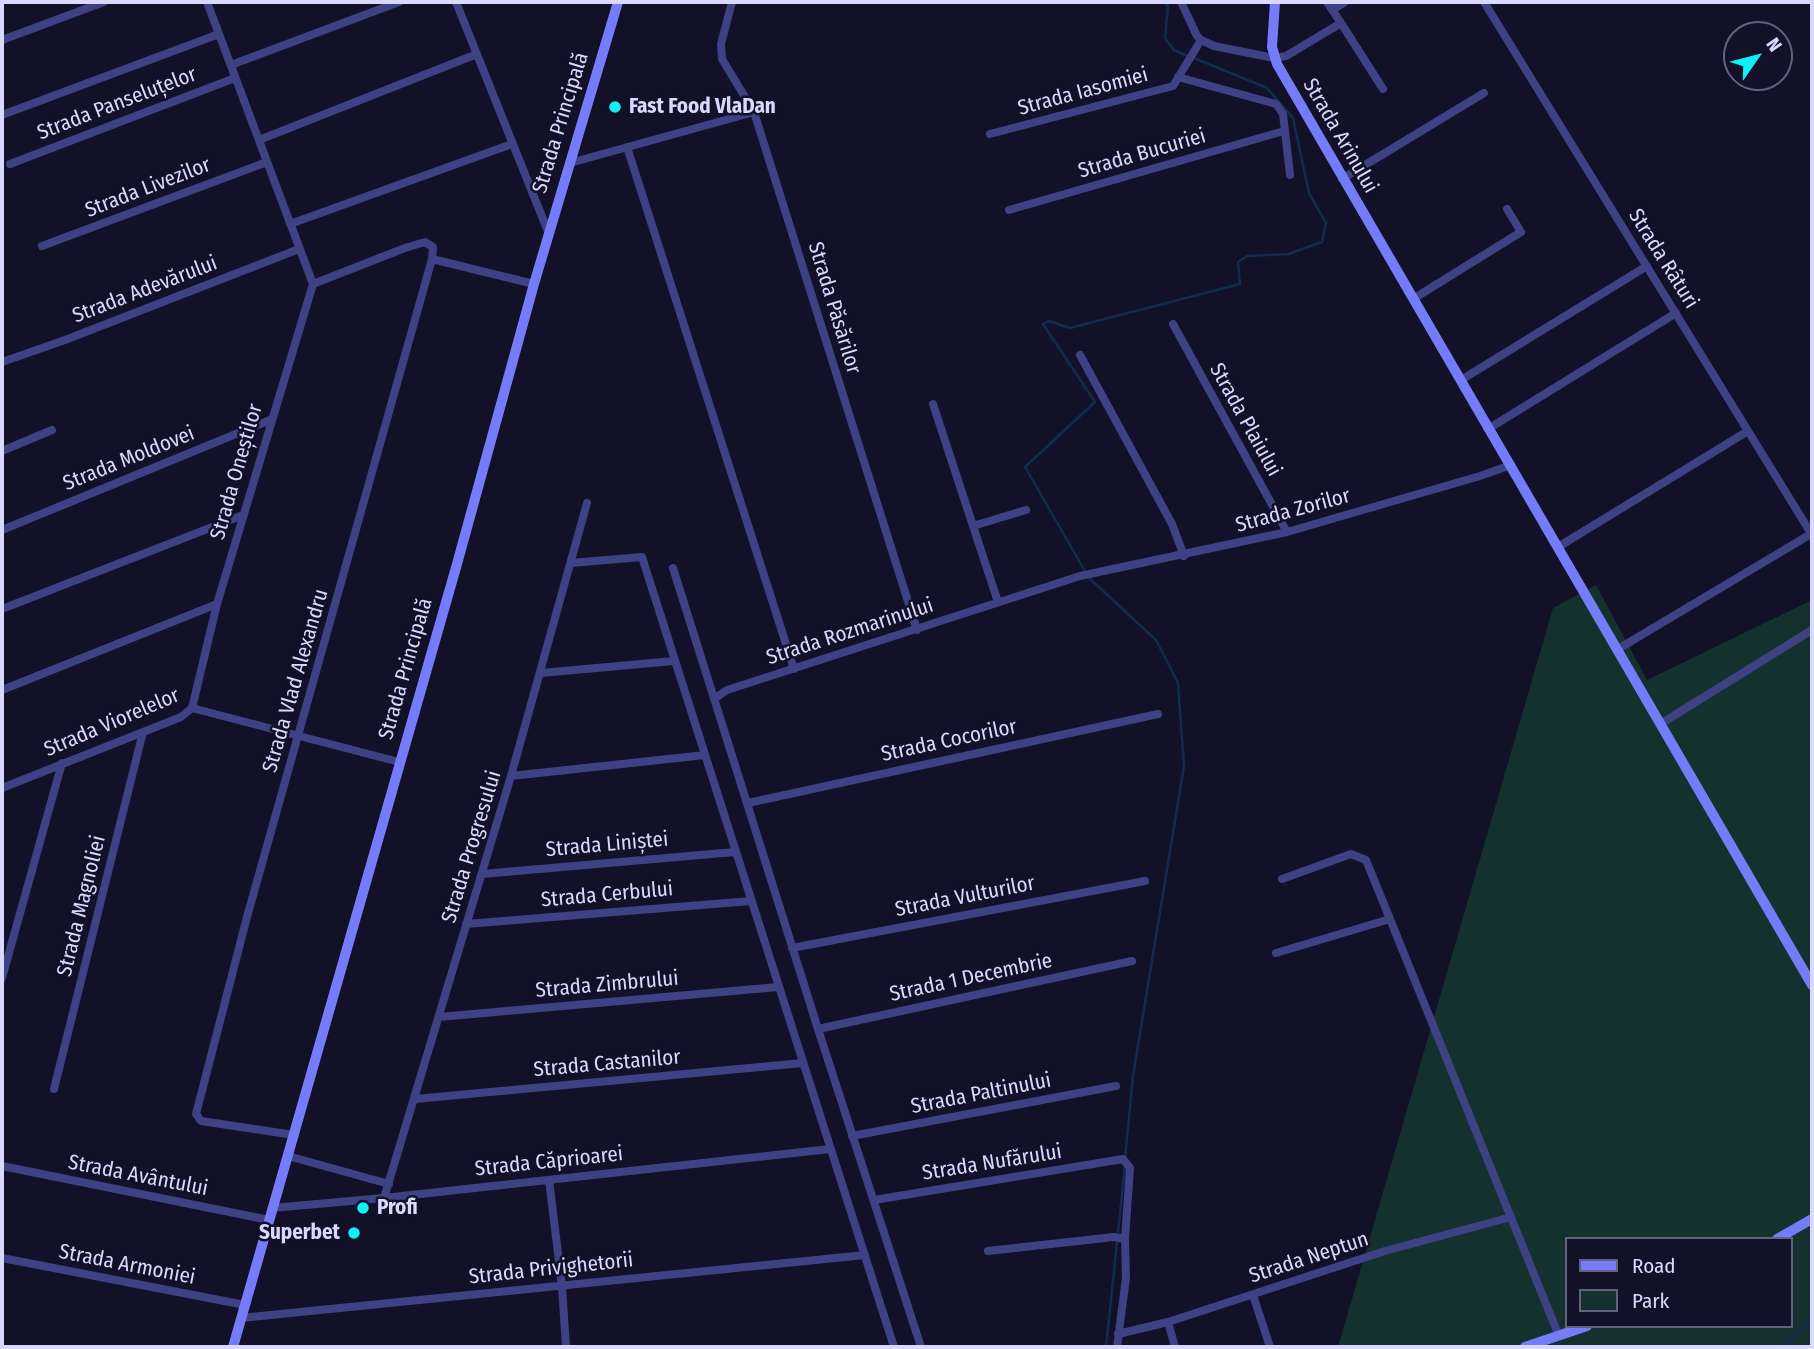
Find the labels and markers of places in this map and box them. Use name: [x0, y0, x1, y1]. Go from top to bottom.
place label: Fast Food VlaDan: [629, 94, 776, 120]
marker: Fast Food VlaDan: [607, 99, 623, 115]
place label: Profi: [377, 1195, 418, 1221]
marker: Profi: [355, 1200, 371, 1216]
place label: Superbet: [259, 1220, 340, 1246]
marker: Superbet: [346, 1225, 362, 1241]

